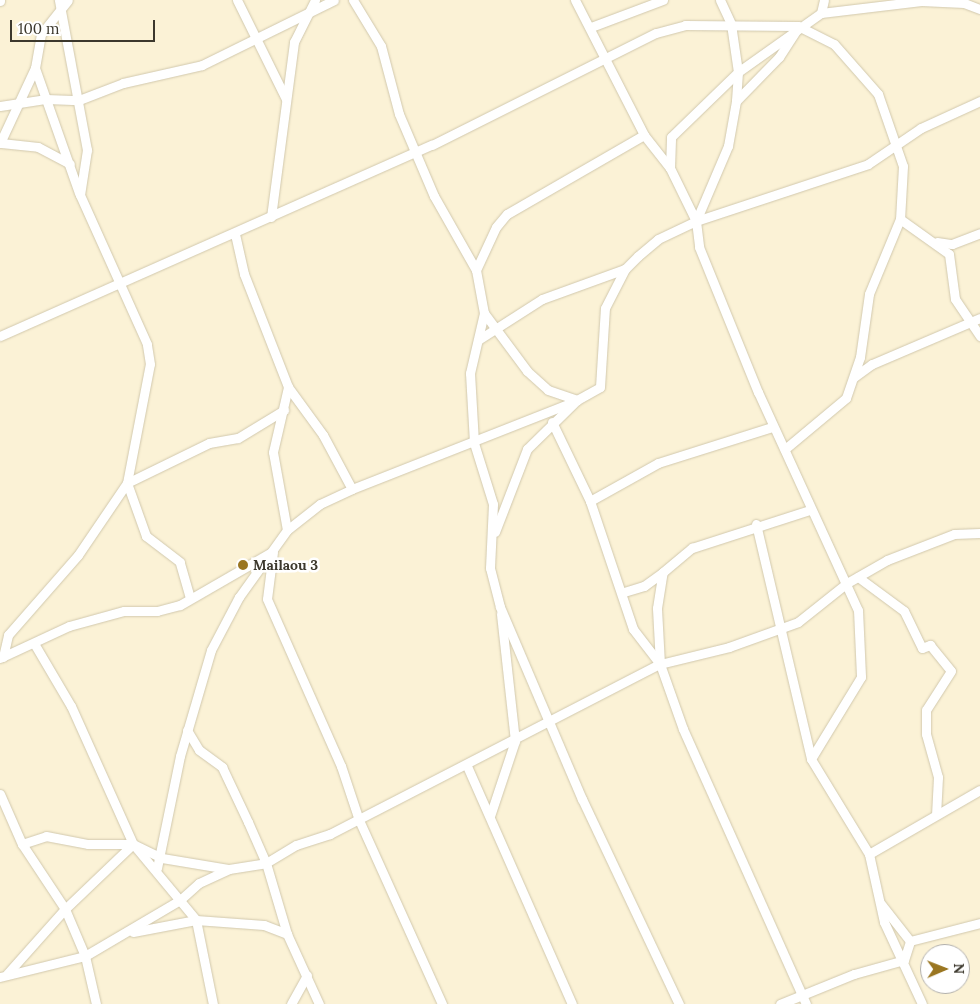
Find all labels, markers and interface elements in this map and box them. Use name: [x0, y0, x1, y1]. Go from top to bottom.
scale bar: [12, 10, 158, 42]
text: 100 m: [18, 19, 59, 38]
place label: Mailaou 3: [253, 557, 318, 573]
marker: Mailaou 3: [237, 559, 249, 571]
north arrow: [920, 944, 970, 994]
text: N: [950, 963, 968, 974]

